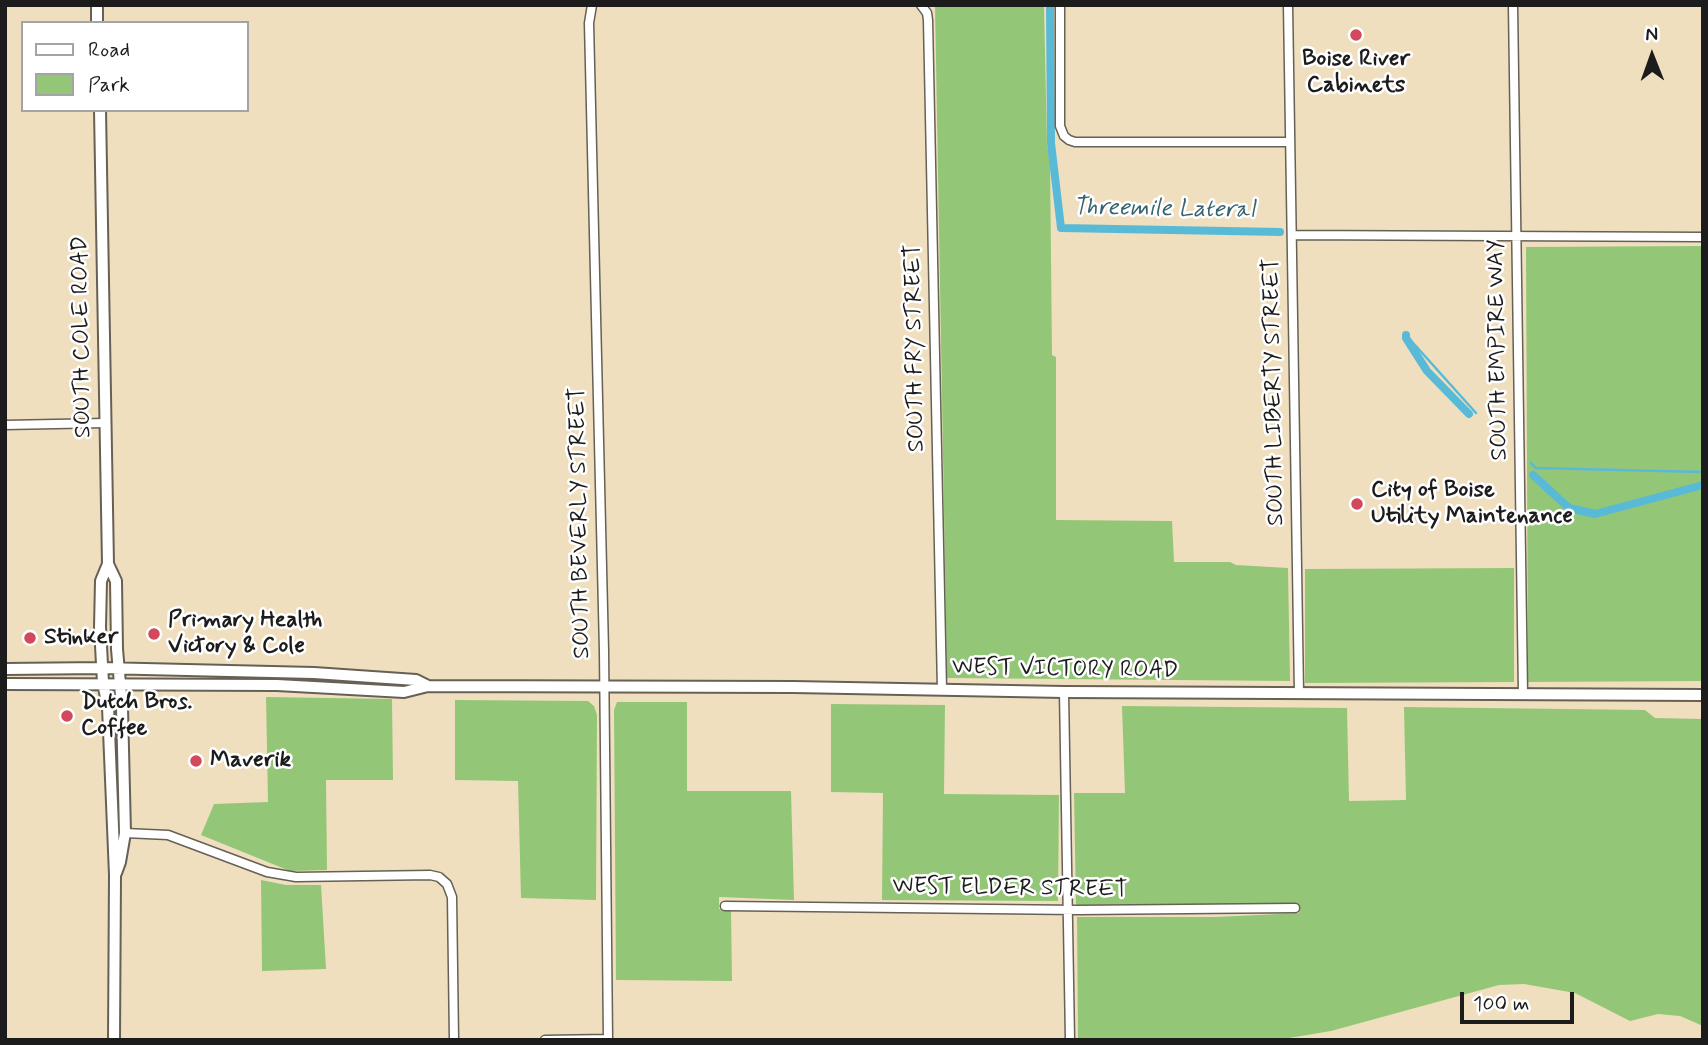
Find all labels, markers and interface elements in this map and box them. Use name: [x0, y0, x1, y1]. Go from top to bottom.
legend: [21, 21, 248, 112]
north arrow: [1617, 21, 1687, 91]
text: N: [1645, 22, 1658, 47]
marker: Boise River Cabinets: [1348, 27, 1364, 43]
text: Road: [88, 36, 130, 64]
place label: Boise River Cabinets: [1302, 46, 1410, 100]
text: Park: [88, 71, 130, 99]
water label: Threemile Lateral: [1073, 194, 1255, 226]
street label: SOUTH COLE ROAD: [67, 236, 99, 438]
street label: SOUTH EMPIRE WAY: [1483, 239, 1515, 461]
street label: SOUTH FRY STREET: [900, 244, 932, 452]
street label: SOUTH LIBERTY STREET: [1259, 258, 1291, 526]
street label: SOUTH BEVERLY STREET: [565, 387, 597, 659]
place label: City of Boise Utility Maintenance: [1371, 477, 1573, 531]
marker: City of Boise Utility Maintenance: [1349, 496, 1365, 512]
place label: Primary Health Victory & Cole: [168, 607, 322, 661]
place label: Stinker: [44, 624, 118, 652]
marker: Primary Health Victory & Cole: [146, 626, 162, 642]
marker: Stinker: [22, 630, 38, 646]
street label: WEST VICTORY ROAD: [952, 654, 1178, 686]
place label: Dutch Bros. Coffee: [81, 689, 192, 743]
marker: Dutch Bros. Coffee: [59, 708, 75, 724]
place label: Maverik: [210, 747, 291, 775]
marker: Maverik: [188, 753, 204, 769]
street label: WEST ELDER STREET: [892, 873, 1128, 905]
scale bar: [1463, 978, 1577, 1022]
text: 100 m: [1473, 990, 1529, 1018]

